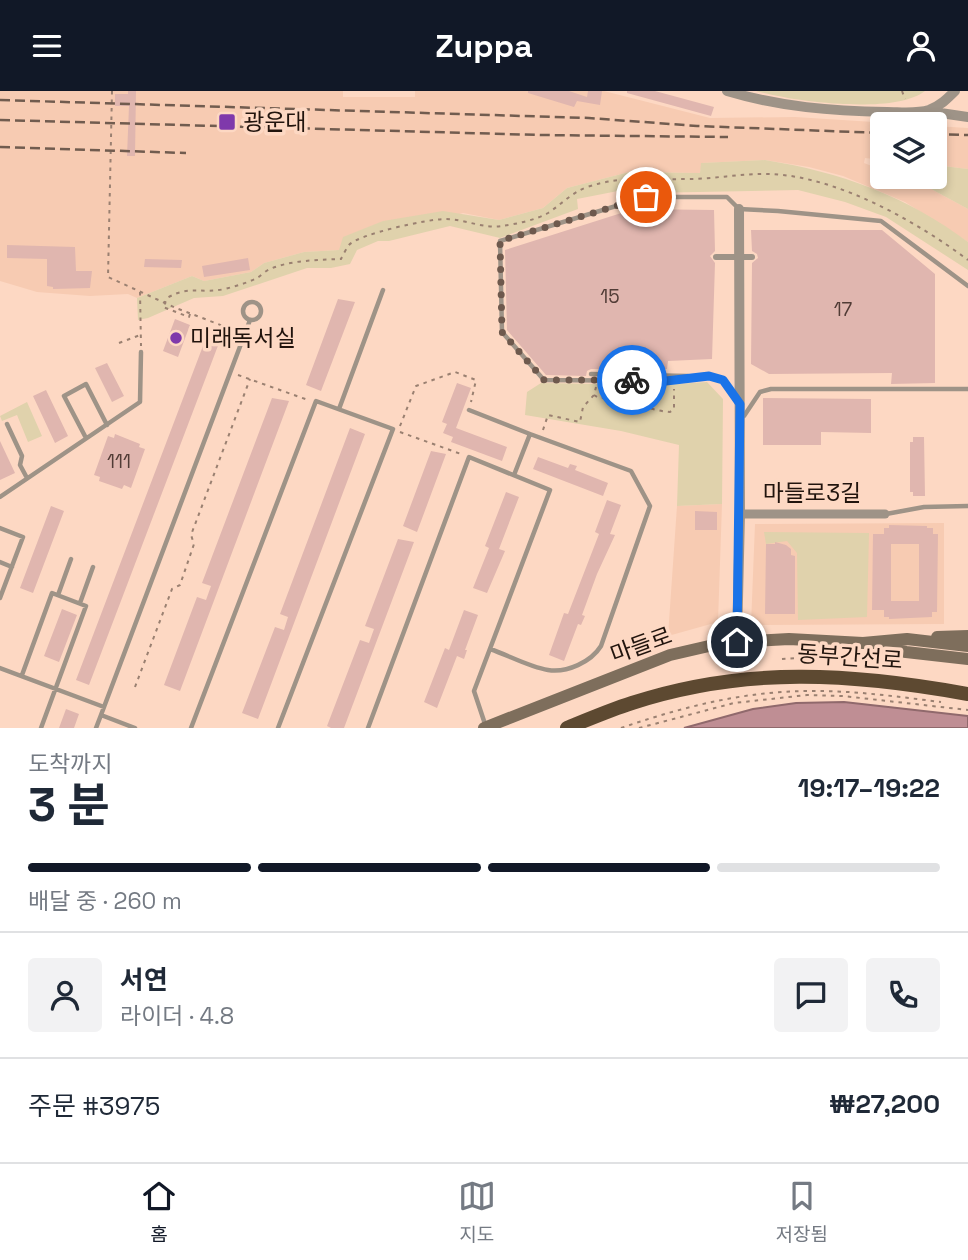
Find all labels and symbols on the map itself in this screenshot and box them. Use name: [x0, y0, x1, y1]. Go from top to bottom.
place label: 광운대: [243, 107, 306, 137]
marker: 광운대: [217, 112, 237, 132]
pin: [616, 167, 676, 227]
house number: 15: [600, 284, 620, 309]
house number: 17: [834, 297, 853, 322]
place label: 미래독서실: [190, 323, 296, 353]
marker: 미래독서실: [168, 330, 184, 346]
courier: [597, 345, 667, 415]
house number: 111: [107, 449, 131, 474]
street label: 마들로3길: [763, 478, 861, 508]
pin: [707, 612, 767, 672]
street label: 마들로: [606, 620, 676, 670]
street label: 동부간선로: [796, 638, 904, 676]

